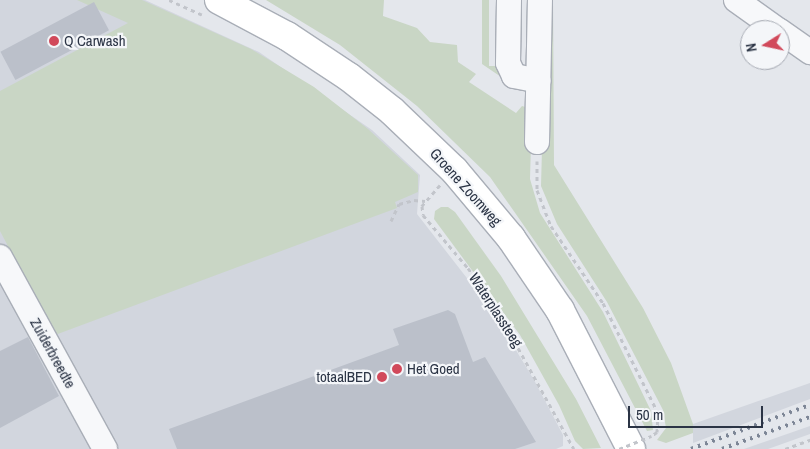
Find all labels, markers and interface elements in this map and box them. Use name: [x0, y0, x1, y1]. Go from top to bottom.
north arrow: [740, 20, 790, 70]
place label: Q Carwash: [64, 32, 126, 50]
marker: Q Carwash: [48, 35, 60, 47]
text: N: [742, 42, 761, 53]
street label: Groene Zoomweg: [426, 144, 506, 230]
street label: Waterplassteeg: [465, 269, 527, 351]
street label: Zuiderbreedte: [26, 315, 80, 391]
place label: Het Goed: [407, 360, 460, 378]
marker: Het Goed: [391, 363, 403, 375]
place label: totaalBED: [317, 368, 372, 386]
marker: totaalBED: [376, 371, 388, 383]
scale bar: [630, 396, 765, 428]
text: 50 m: [636, 404, 663, 425]

